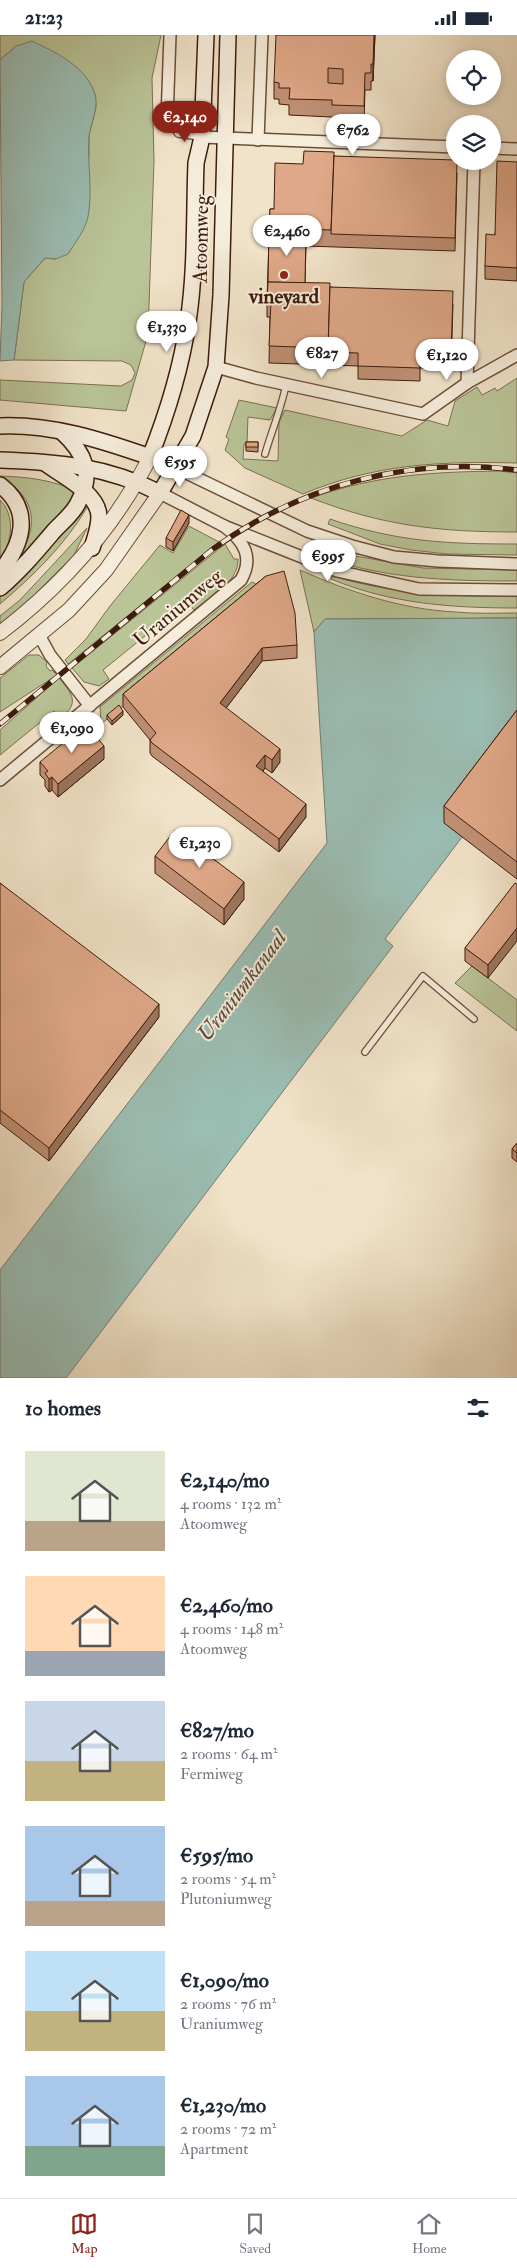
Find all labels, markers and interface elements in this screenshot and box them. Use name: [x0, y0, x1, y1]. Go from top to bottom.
text: 21:23: [25, 6, 63, 30]
map controls: [446, 50, 501, 170]
button: locate: [446, 50, 501, 105]
pin: €2,140: [144, 101, 226, 143]
text: €2,140: [163, 107, 207, 127]
pin: €762: [323, 113, 383, 156]
button: layers: [446, 115, 501, 170]
text: €762: [337, 120, 369, 140]
street label: Atoomweg: [187, 194, 215, 284]
pin: €2,460: [246, 215, 328, 257]
text: €2,460: [264, 221, 310, 241]
marker: vineyard: [278, 269, 290, 281]
place label: vineyard: [248, 283, 320, 310]
pin: €1,330: [126, 311, 208, 353]
text: €1,330: [147, 317, 187, 337]
pin: €827: [292, 337, 352, 379]
pin: €1,120: [406, 339, 488, 381]
text: €827: [306, 343, 338, 363]
text: €1,120: [427, 345, 467, 365]
pin: €595: [150, 445, 210, 488]
text: €595: [164, 452, 196, 472]
pin: €995: [298, 539, 358, 582]
text: €995: [312, 546, 344, 566]
street label: Uraniumweg: [128, 562, 229, 653]
pin: €1,090: [31, 711, 113, 754]
text: €1,090: [50, 718, 94, 738]
pin: €1,230: [159, 827, 241, 869]
text: €1,230: [179, 833, 221, 853]
water label: Uraniumkanaal: [191, 923, 294, 1047]
icon: filters: [464, 1394, 492, 1422]
text: 10 homes: [25, 1395, 101, 1422]
text: €2,140/mo: [180, 1467, 269, 1494]
icon: home: [65, 1471, 125, 1531]
text: 4 rooms · 132 m²: [180, 1494, 281, 1514]
text: Atoomweg: [180, 1514, 247, 1534]
text: €2,460/mo: [180, 1592, 273, 1619]
icon: home: [65, 1596, 125, 1656]
text: 4 rooms · 148 m²: [180, 1619, 283, 1639]
text: Atoomweg: [180, 1639, 247, 1659]
text: €827/mo: [180, 1717, 254, 1744]
icon: home: [65, 1721, 125, 1781]
text: 2 rooms · 64 m²: [180, 1744, 278, 1764]
text: Fermiweg: [180, 1764, 243, 1784]
text: €595/mo: [180, 1842, 253, 1869]
icon: home: [65, 1846, 125, 1906]
text: 2 rooms · 54 m²: [180, 1869, 276, 1889]
text: Plutoniumweg: [180, 1889, 272, 1909]
text: €1,090/mo: [180, 1967, 269, 1994]
icon: home: [65, 1971, 125, 2031]
text: 2 rooms · 76 m²: [180, 1994, 276, 2014]
text: Uraniumweg: [180, 2014, 263, 2034]
text: €1,230/mo: [180, 2092, 266, 2119]
icon: home: [65, 2096, 125, 2156]
text: 2 rooms · 72 m²: [180, 2119, 276, 2139]
text: Apartment: [180, 2139, 248, 2159]
tab: Map: [70, 2210, 98, 2257]
tab: Saved: [239, 2210, 271, 2257]
tab: Home: [412, 2210, 447, 2257]

